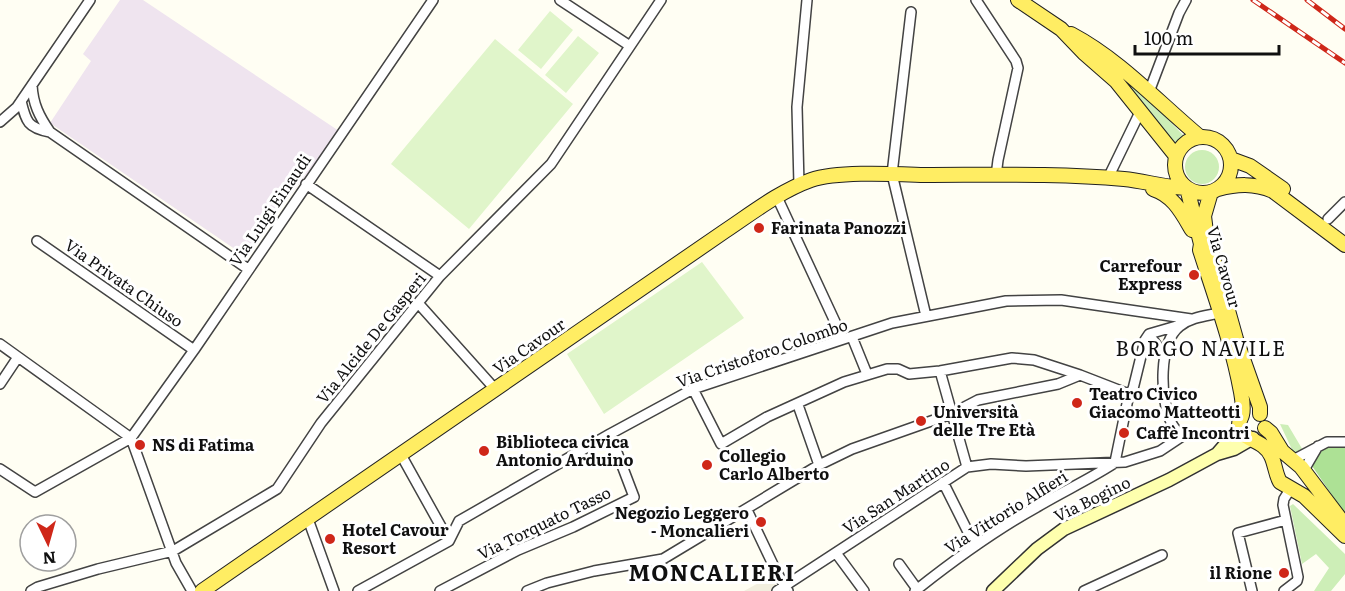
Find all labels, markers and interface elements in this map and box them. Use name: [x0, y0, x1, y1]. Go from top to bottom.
scale bar: [1135, 18, 1279, 56]
text: 100 m: [1144, 24, 1193, 51]
street label: Via Luigi Einaudi: [223, 148, 316, 271]
place label: Farinata Panozzi: [771, 215, 907, 239]
marker: Farinata Panozzi: [752, 221, 766, 235]
street label: Via Cavour: [1202, 223, 1248, 311]
street label: Via Privata Chiuso: [60, 232, 189, 332]
place label: Carrefour Express: [1100, 253, 1182, 295]
street label: Via Alcide De Gasperi: [310, 267, 431, 408]
marker: Carrefour Express: [1187, 268, 1201, 282]
street label: Via Cavour: [487, 311, 570, 379]
street label: Via Cristoforo Colombo: [673, 311, 851, 393]
district label: BORGO NAVILE: [1115, 332, 1287, 362]
place label: Teatro Civico Giacomo Matteotti: [1089, 381, 1241, 423]
marker: Teatro Civico Giacomo Matteotti: [1070, 396, 1084, 410]
place label: Università delle Tre Età: [933, 399, 1036, 441]
marker: Università delle Tre Età: [914, 414, 928, 428]
place label: Caffè Incontri: [1136, 420, 1250, 444]
marker: Caffè Incontri: [1117, 426, 1131, 440]
place label: Biblioteca civica Antonio Arduino: [496, 429, 634, 471]
place label: NS di Fatima: [152, 432, 255, 456]
marker: NS di Fatima: [133, 438, 147, 452]
place label: Collegio Carlo Alberto: [719, 443, 829, 485]
marker: Biblioteca civica Antonio Arduino: [477, 444, 491, 458]
street label: Via San Martino: [837, 451, 954, 539]
marker: Collegio Carlo Alberto: [700, 458, 714, 472]
street label: Via Vittorio Alfieri: [939, 464, 1072, 559]
street label: Via Bogino: [1049, 469, 1134, 527]
street label: Via Torquato Tasso: [473, 479, 614, 565]
place label: Negozio Leggero - Moncalieri: [615, 500, 749, 542]
north arrow: [18, 513, 78, 573]
marker: Negozio Leggero - Moncalieri: [754, 515, 768, 529]
place label: Hotel Cavour Resort: [342, 517, 449, 559]
marker: Hotel Cavour Resort: [323, 532, 337, 546]
text: N: [42, 546, 57, 571]
district label: MONCALIERI: [628, 555, 796, 588]
place label: il Rione: [1210, 560, 1272, 584]
marker: il Rione: [1277, 566, 1291, 580]

